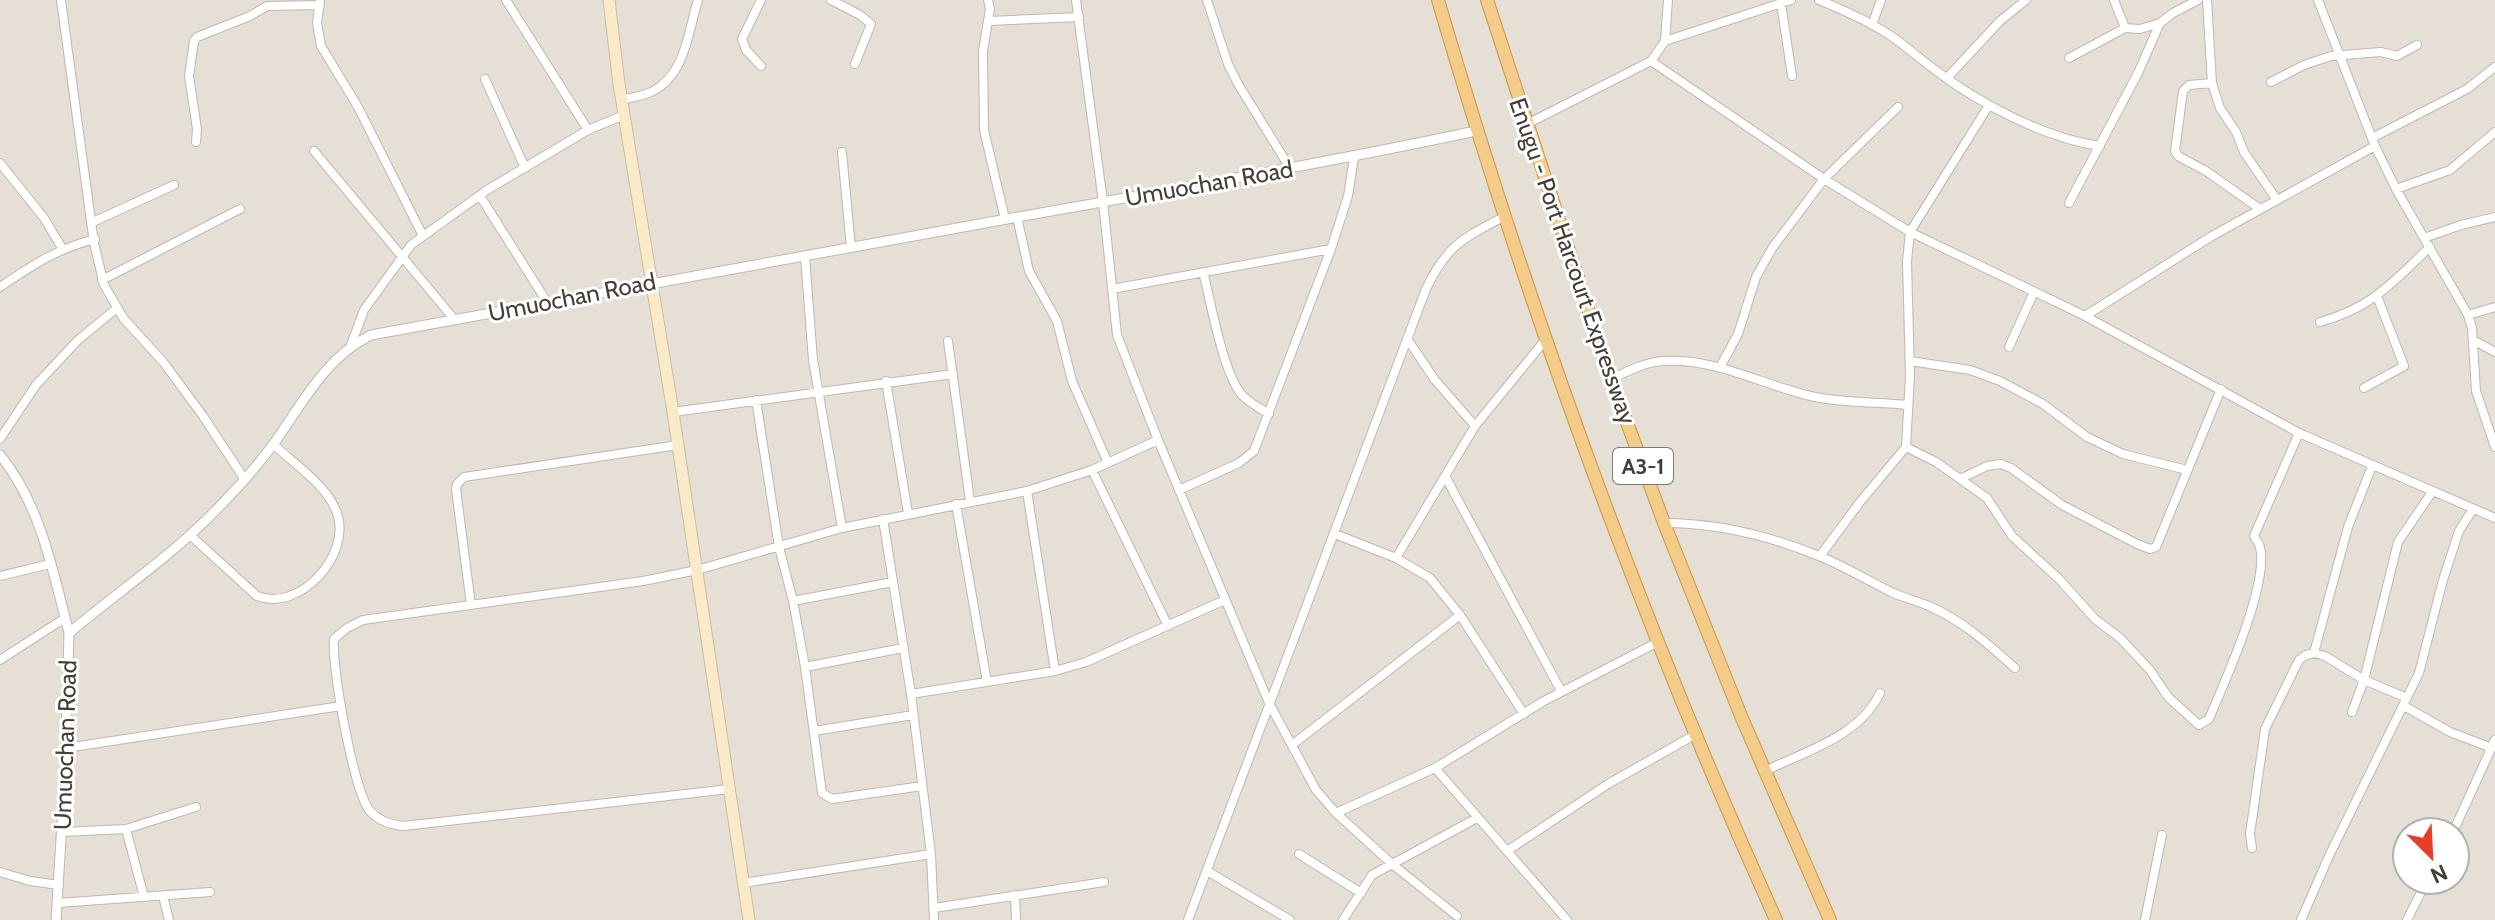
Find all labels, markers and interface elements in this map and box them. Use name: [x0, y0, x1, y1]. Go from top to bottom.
street label: Enugu - Port Harcourt Expressway: [1503, 94, 1643, 428]
street label: Umuochan Road: [1123, 154, 1295, 212]
street label: Umuochan Road: [486, 267, 658, 327]
road number: A3-1: [1613, 448, 1673, 484]
street label: Umuochan Road: [48, 659, 82, 831]
north arrow: [2391, 816, 2471, 896]
text: N: [2426, 858, 2452, 889]

